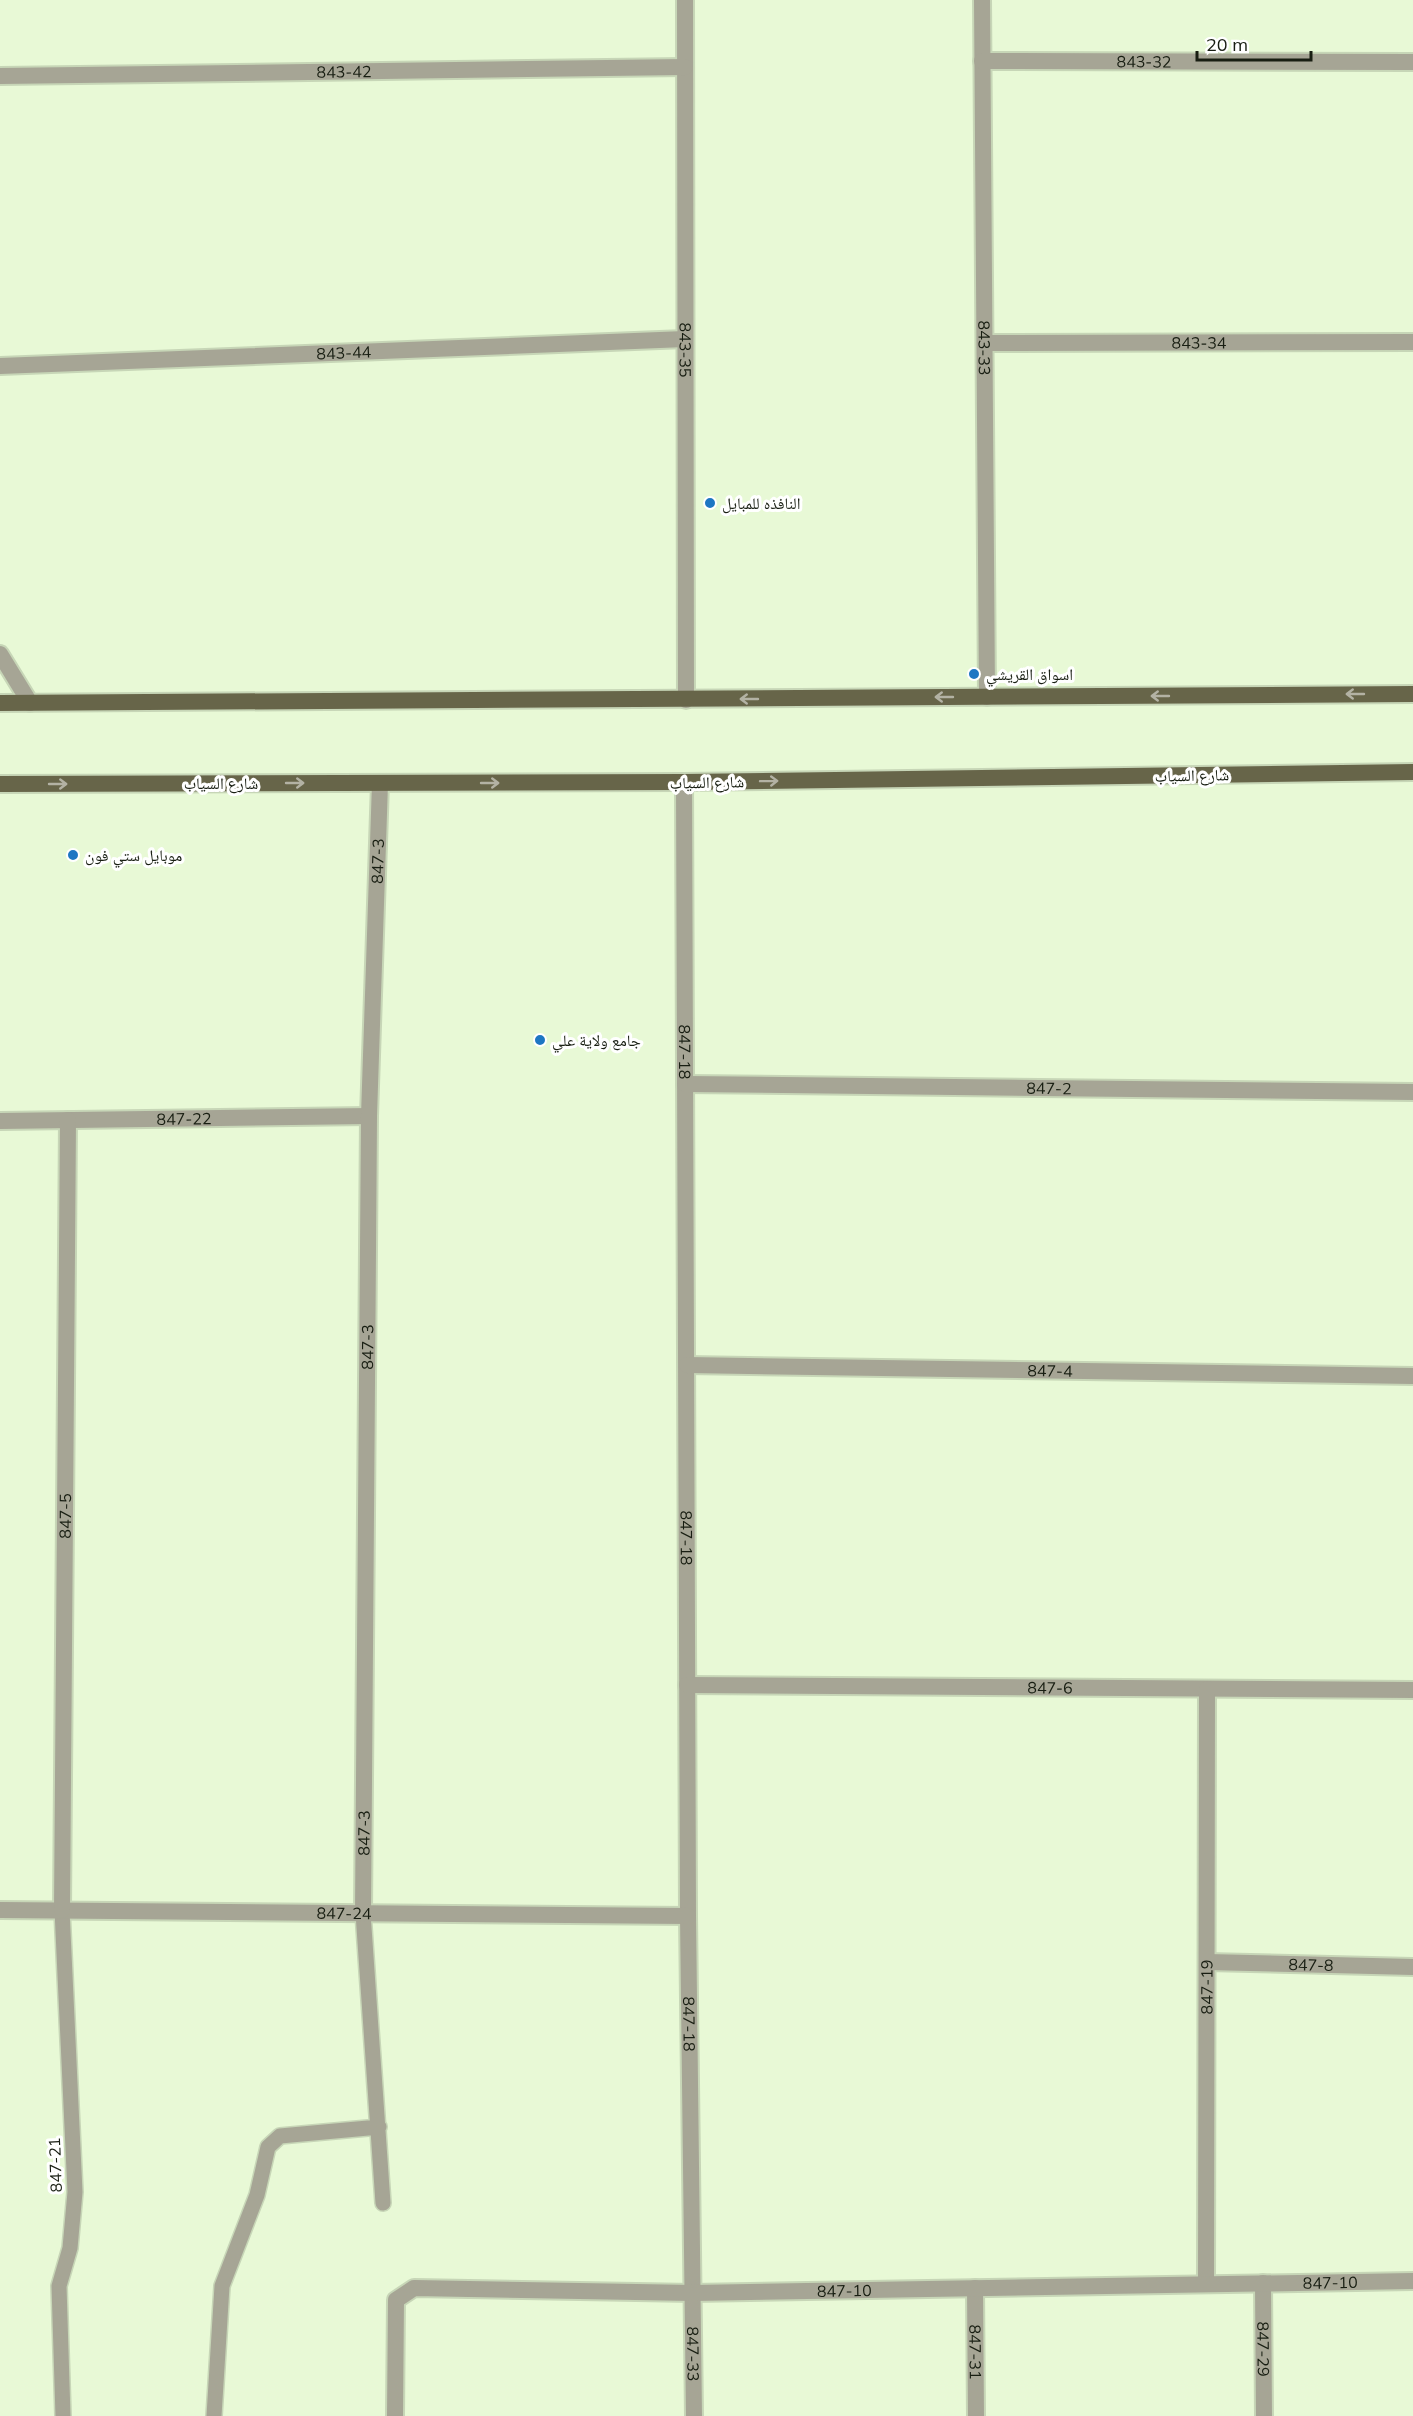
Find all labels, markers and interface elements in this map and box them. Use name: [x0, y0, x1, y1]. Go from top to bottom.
scale bar: [1197, 24, 1311, 62]
text: 20 m: [1206, 33, 1248, 56]
street label: 843-32: [1117, 51, 1171, 71]
street label: 843-42: [316, 61, 372, 82]
street label: 843-33: [974, 320, 995, 376]
street label: 843-35: [675, 323, 696, 377]
street label: 843-34: [1172, 332, 1227, 353]
street label: 843-44: [316, 341, 372, 364]
place label: النافذه للمبايل: [722, 493, 801, 514]
marker: النافذه للمبايل: [703, 496, 717, 510]
place label: اسواق القريشي: [986, 664, 1073, 687]
marker: اسواق القريشي: [967, 667, 981, 681]
one-way arrow: [1345, 688, 1365, 700]
one-way arrow: [1150, 690, 1170, 702]
one-way arrow: [934, 692, 954, 703]
one-way arrow: [739, 693, 759, 705]
street label: شارع السياب: [1155, 764, 1229, 787]
street label: شارع السياب: [670, 771, 744, 794]
street label: شارع السياب: [184, 773, 258, 794]
one-way arrow: [759, 775, 779, 787]
one-way arrow: [285, 777, 305, 789]
one-way arrow: [480, 777, 500, 789]
one-way arrow: [48, 778, 68, 790]
street label: 847-3: [367, 838, 388, 884]
place label: موبايل ستي فون: [85, 845, 182, 868]
marker: موبايل ستي فون: [66, 848, 80, 862]
street label: 847-18: [675, 1025, 695, 1079]
place label: جامع ولاية علي: [552, 1030, 641, 1053]
marker: جامع ولاية علي: [533, 1033, 547, 1047]
street label: 847-2: [1026, 1078, 1072, 1098]
street label: 847-22: [156, 1108, 212, 1129]
street label: 847-3: [357, 1324, 377, 1370]
street label: 847-4: [1027, 1360, 1073, 1381]
street label: 847-5: [55, 1493, 75, 1539]
street label: 847-18: [677, 1511, 697, 1565]
street label: 847-6: [1027, 1677, 1073, 1698]
street label: 847-3: [353, 1810, 374, 1856]
street label: 847-24: [316, 1903, 372, 1923]
street label: 847-8: [1288, 1954, 1334, 1975]
street label: 847-19: [1196, 1960, 1217, 2014]
street label: 847-18: [679, 1996, 700, 2052]
street label: 847-21: [44, 2137, 66, 2193]
street label: 847-10: [1303, 2272, 1358, 2293]
street label: 847-10: [817, 2280, 872, 2301]
street label: 847-29: [1253, 2321, 1274, 2377]
street label: 847-31: [965, 2324, 986, 2380]
street label: 847-33: [683, 2326, 704, 2382]

